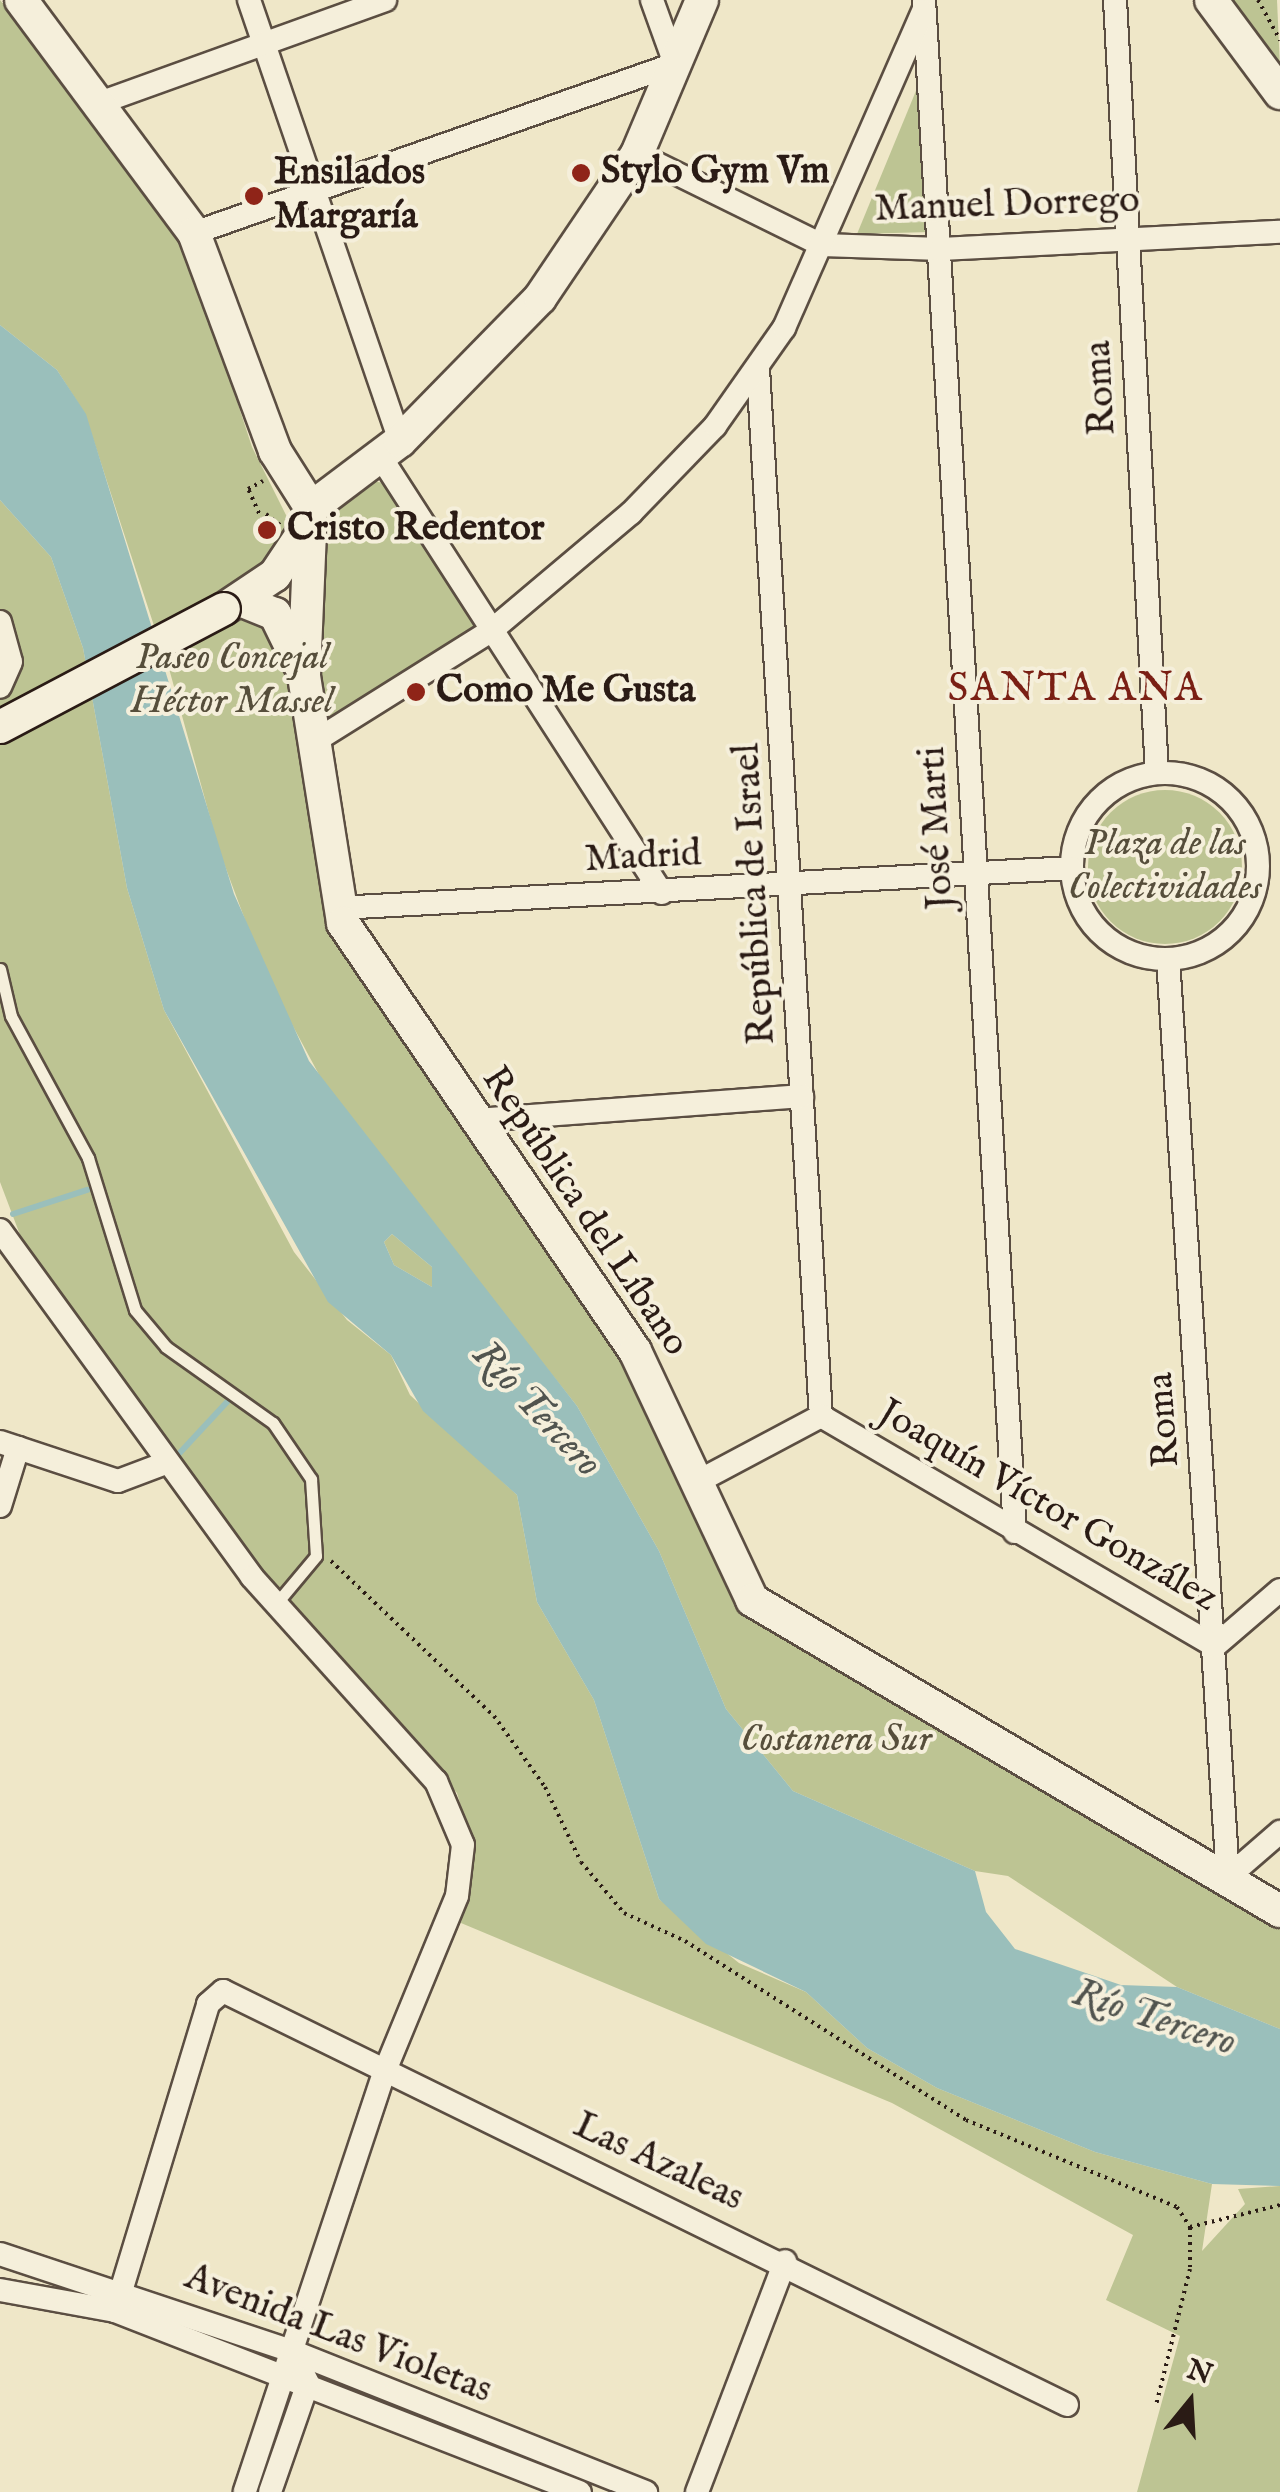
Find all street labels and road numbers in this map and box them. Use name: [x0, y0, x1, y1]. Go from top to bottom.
street label: Manuel Dorrego: [874, 179, 1140, 233]
street label: Roma: [1077, 339, 1127, 437]
street label: República de Israel: [725, 742, 787, 1046]
street label: José Marti: [911, 745, 965, 911]
street label: Madrid: [584, 832, 702, 884]
street label: República del Líbano: [470, 1059, 698, 1365]
street label: Roma: [1139, 1371, 1191, 1469]
street label: Joaquín Víctor González: [869, 1391, 1225, 1623]
street label: Las Azaleas: [566, 2104, 750, 2222]
street label: Avenida Las Violetas: [178, 2255, 498, 2415]

